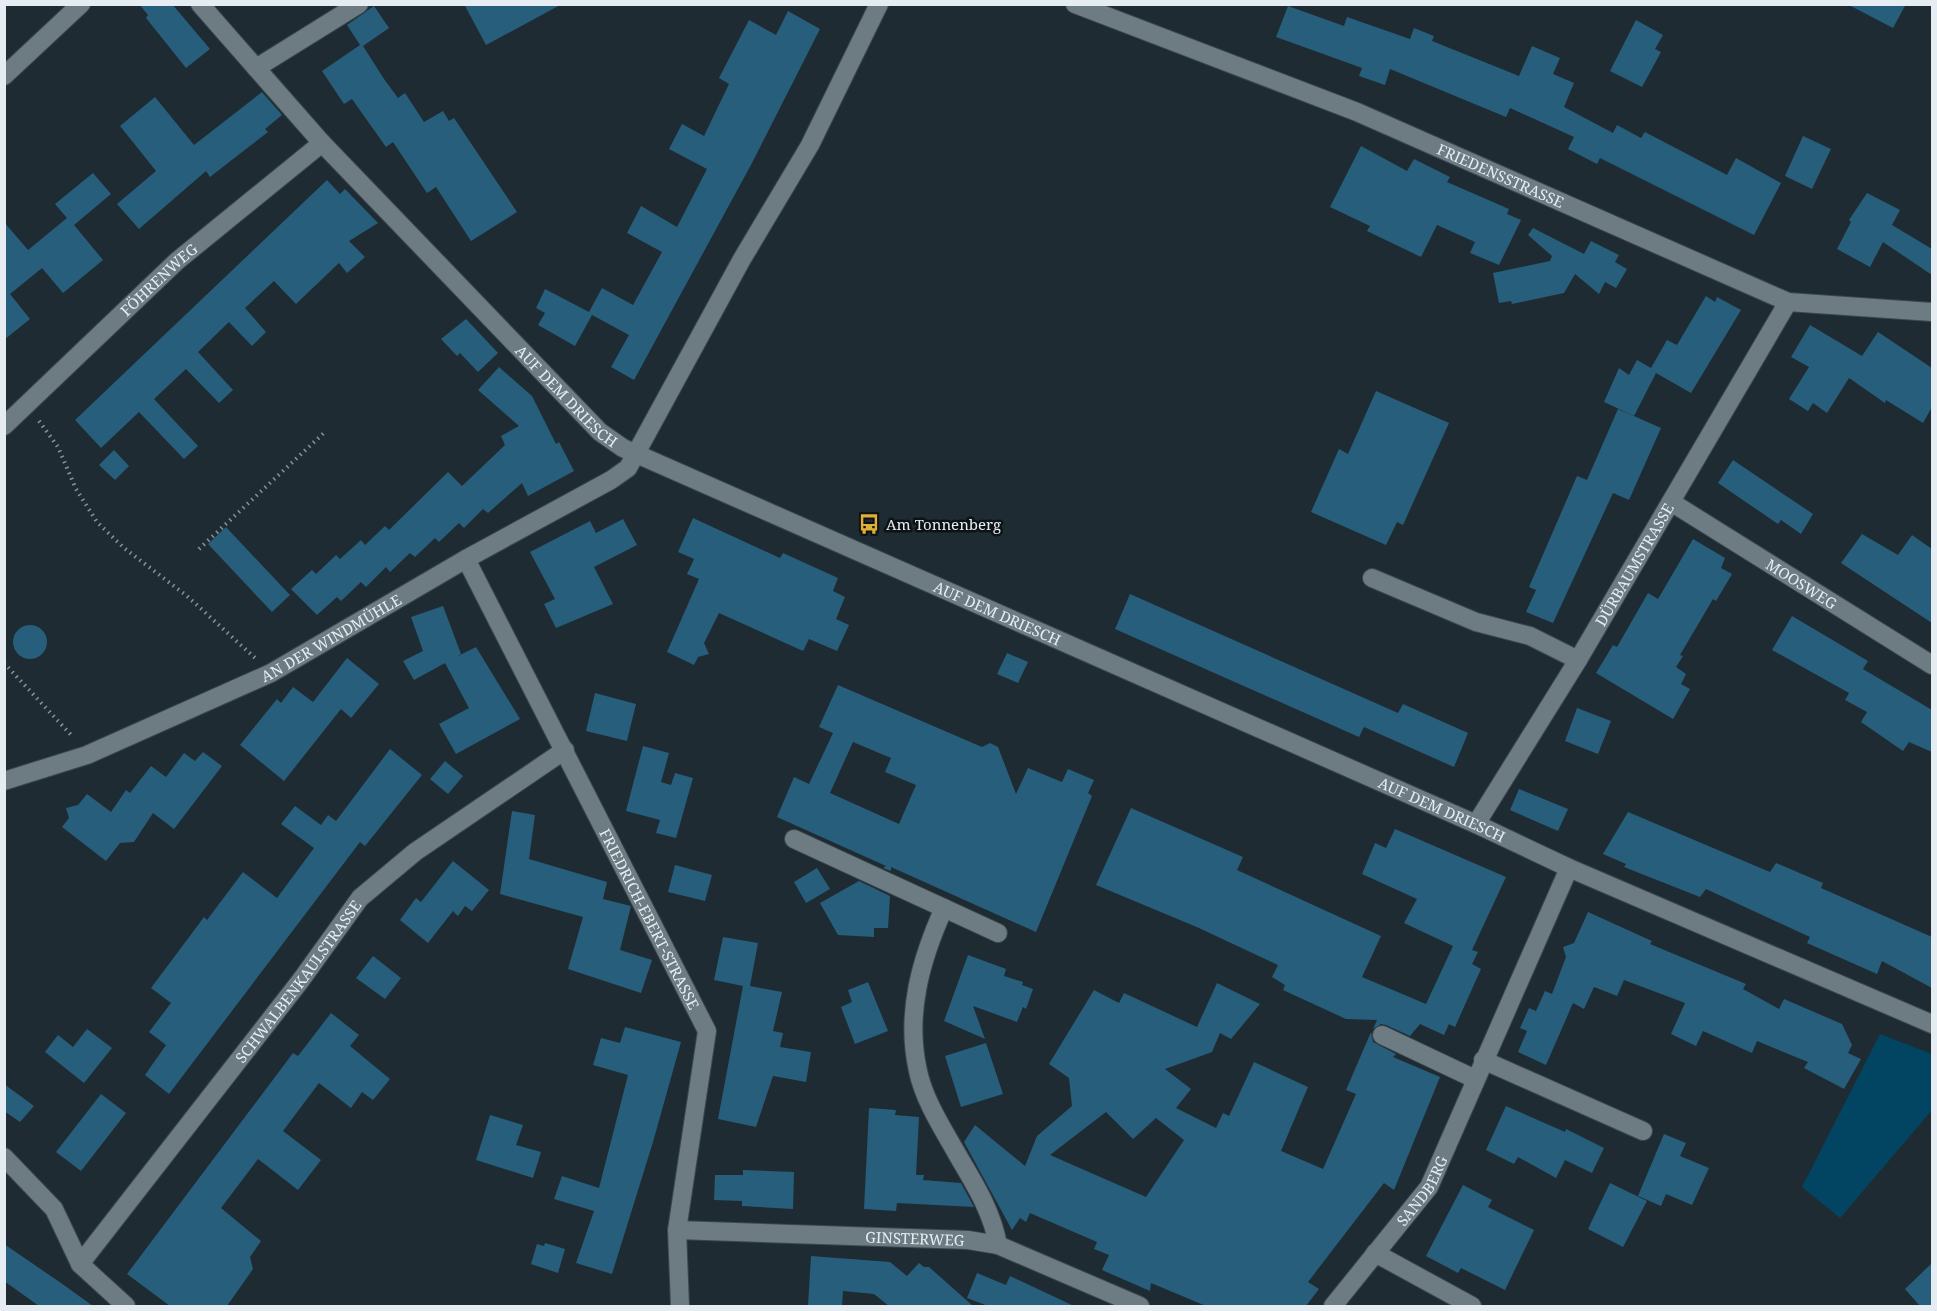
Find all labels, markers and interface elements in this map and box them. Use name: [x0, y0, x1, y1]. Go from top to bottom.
street label: FRIEDENSSTRASSE: [1434, 139, 1567, 212]
street label: FÖHRENWEG: [116, 238, 201, 320]
street label: AUF DEM DRIESCH: [511, 340, 622, 451]
street label: DÜRBAUMSTRASSE: [1590, 499, 1678, 630]
bus stop icon: Am Tonnenberg: [857, 512, 881, 536]
place label: Am Tonnenberg: [886, 514, 1001, 534]
street label: MOOSWEG: [1762, 554, 1841, 613]
street label: AUF DEM DRIESCH: [931, 576, 1064, 650]
street label: AN DER WINDMÜHLE: [258, 589, 405, 686]
street label: AUF DEM DRIESCH: [1375, 772, 1509, 846]
street label: FRIEDRICH-EBERT-STRASSE: [595, 825, 704, 1013]
street label: SCHWALBENKAULSTRASSE: [230, 896, 365, 1067]
street label: SANDBERG: [1392, 1152, 1452, 1230]
street label: GINSTERWEG: [865, 1226, 965, 1250]

